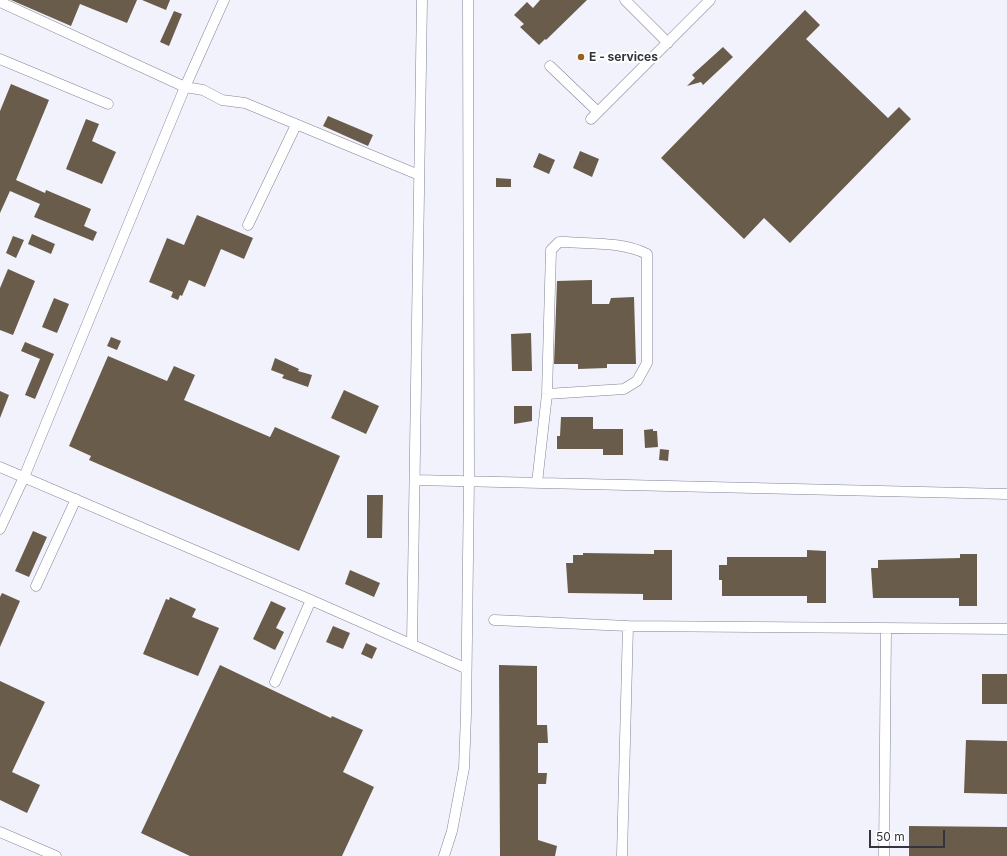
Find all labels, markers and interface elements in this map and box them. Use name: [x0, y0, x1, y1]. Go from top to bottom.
place label: E - services: [589, 50, 658, 64]
marker: E - services: [576, 52, 586, 62]
scale bar: [871, 822, 947, 848]
text: 50 m: [876, 829, 905, 844]

